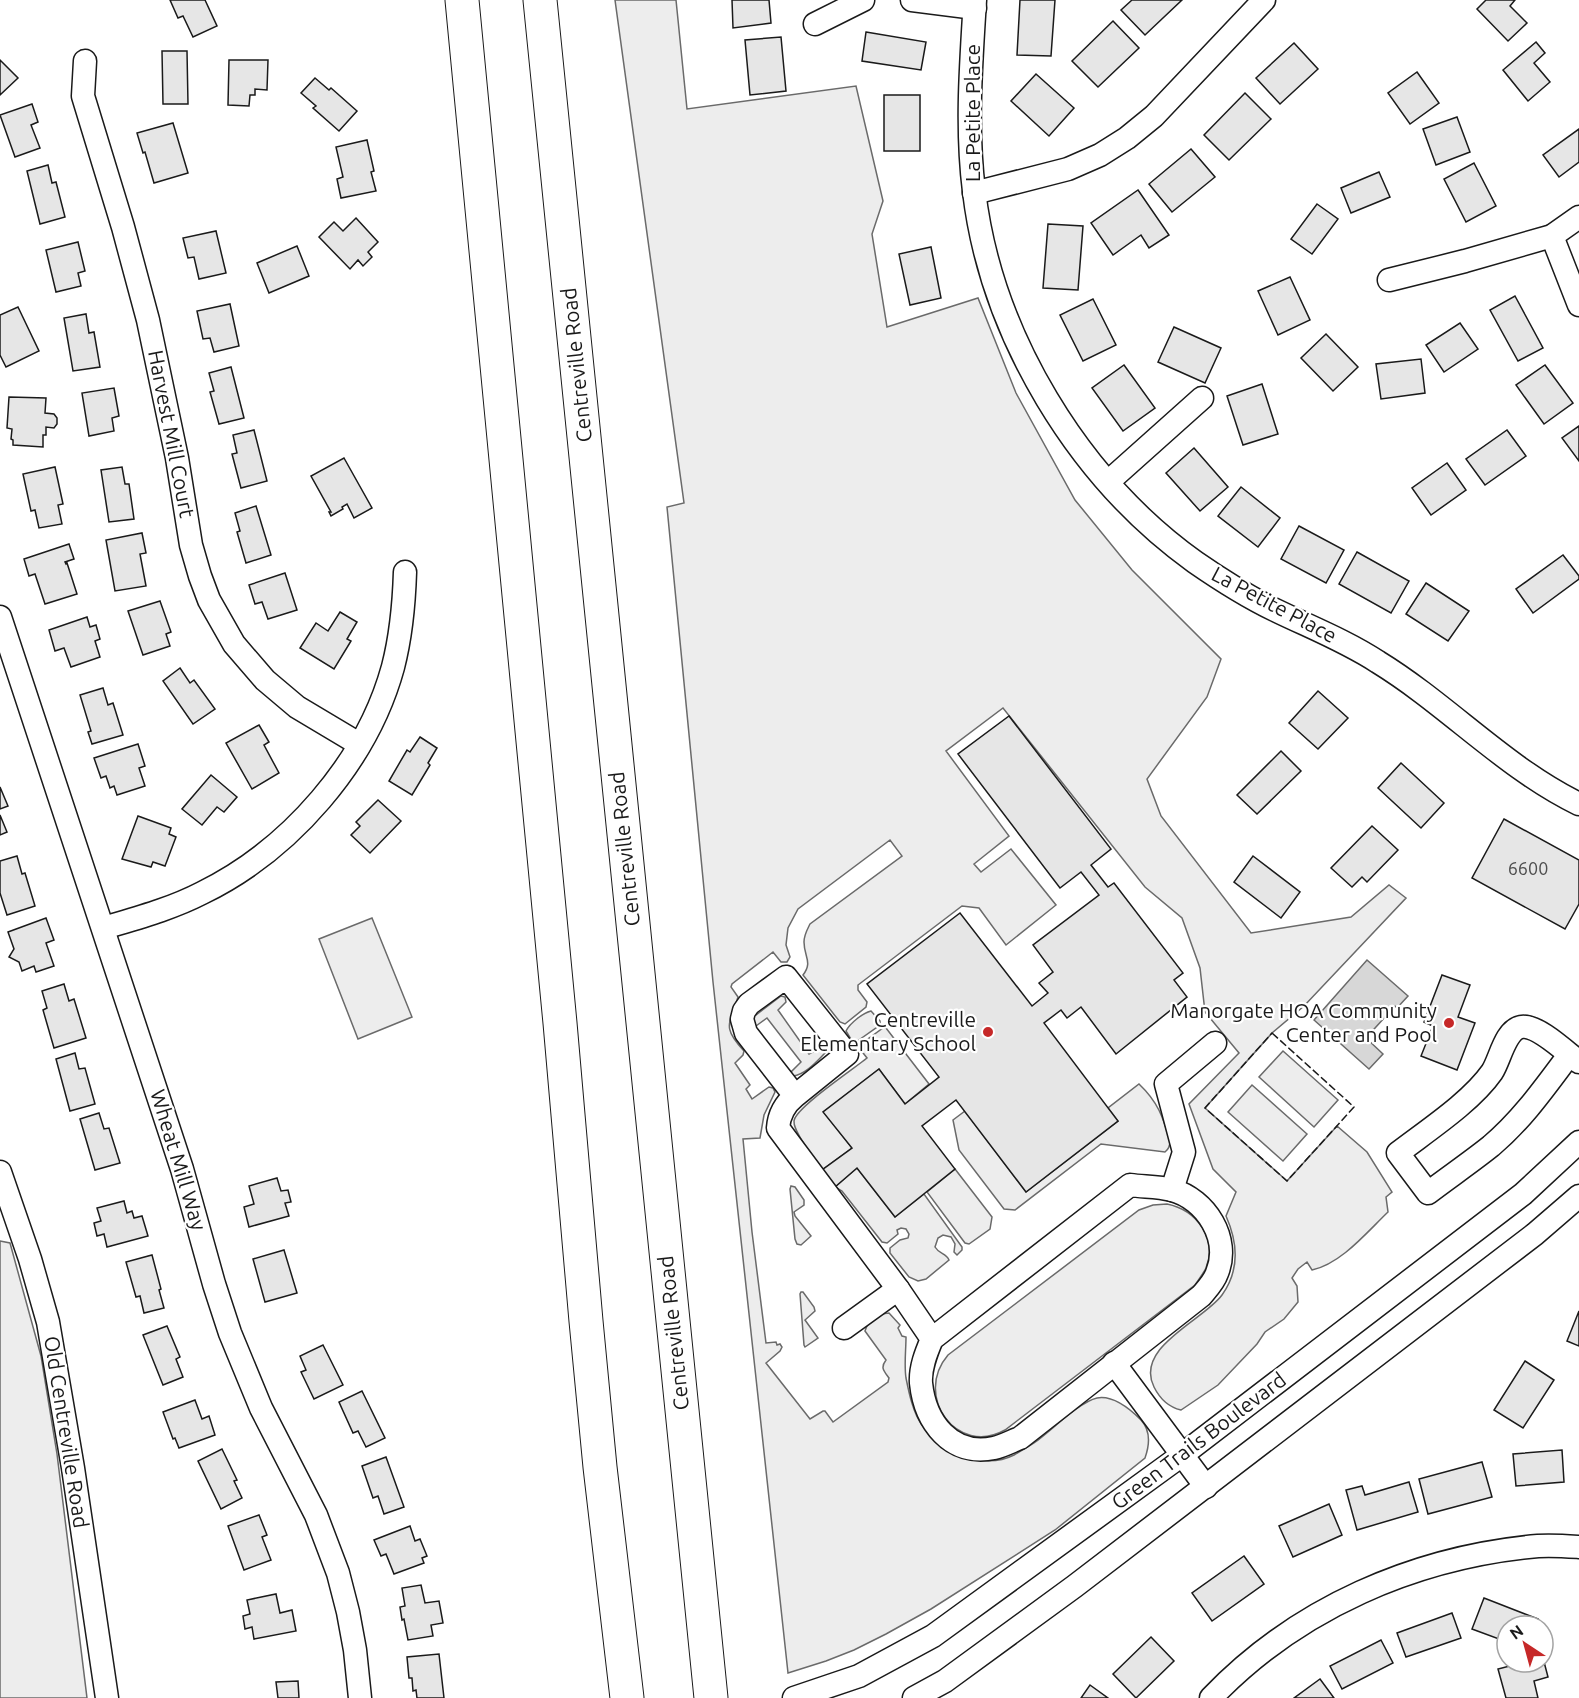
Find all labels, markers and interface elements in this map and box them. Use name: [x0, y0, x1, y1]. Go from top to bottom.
street label: La Petite Place: [960, 44, 984, 182]
street label: Centreville Road: [556, 287, 596, 444]
street label: Harvest Mill Court: [144, 348, 200, 520]
street label: La Petite Place: [1208, 561, 1341, 647]
street label: Centreville Road: [604, 771, 644, 928]
house number: 6600: [1508, 858, 1548, 878]
place label: Manorgate HOA Community Center and Pool: [1170, 998, 1437, 1046]
place label: Centreville Elementary School: [800, 1007, 976, 1055]
marker: Manorgate HOA Community Center and Pool: [1442, 1016, 1456, 1030]
marker: Centreville Elementary School: [981, 1025, 995, 1039]
street label: Wheat Mill Way: [146, 1086, 212, 1233]
street label: Centreville Road: [653, 1255, 693, 1412]
street label: Old Centreville Road: [40, 1334, 94, 1530]
street label: Green Trails Boulevard: [1107, 1367, 1290, 1514]
north arrow: [1495, 1614, 1555, 1674]
text: N: [1506, 1621, 1526, 1643]

